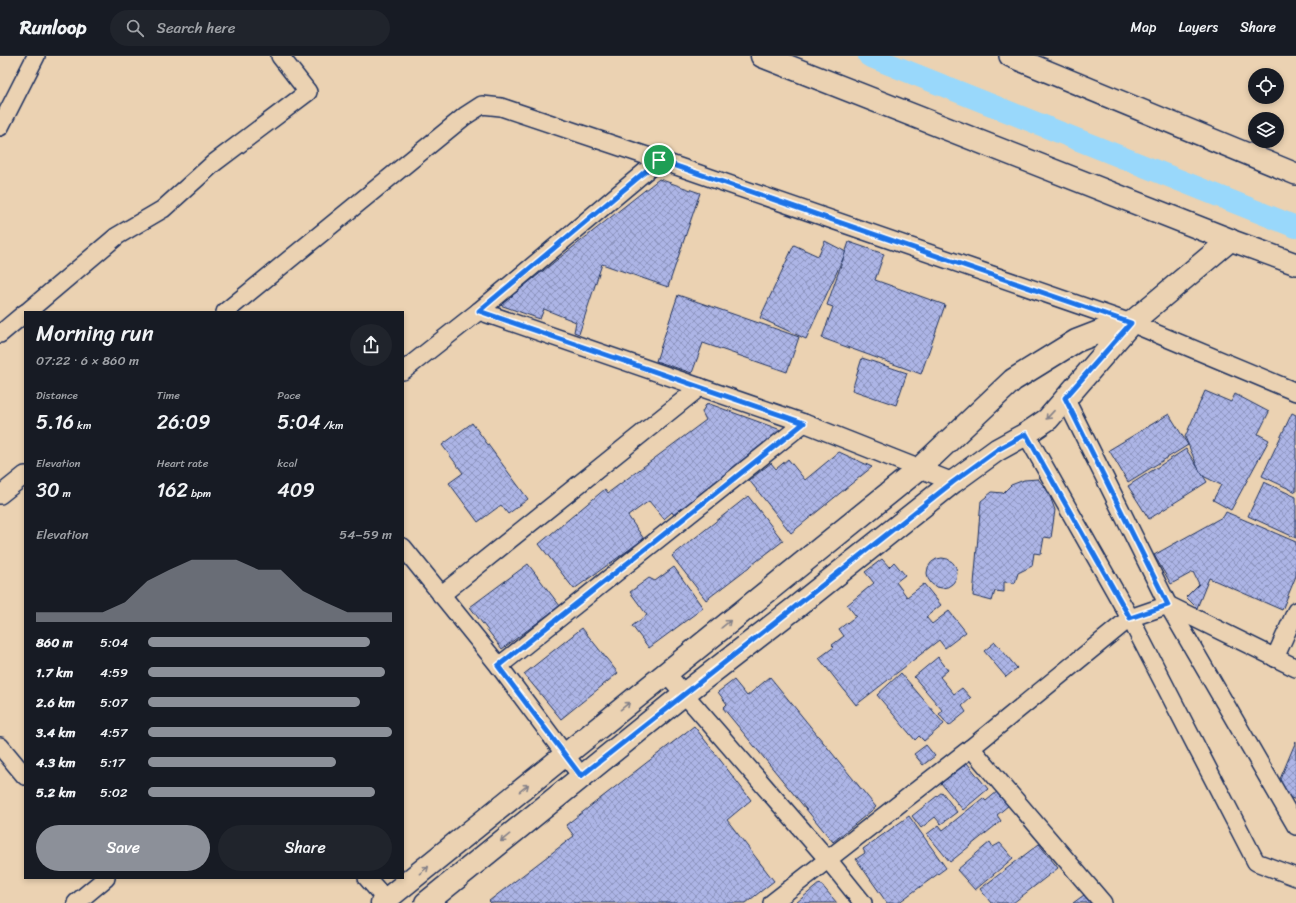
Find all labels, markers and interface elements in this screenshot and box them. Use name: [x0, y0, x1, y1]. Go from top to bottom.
search box: [110, 10, 390, 46]
text: Runloop: [20, 11, 86, 44]
text: Search here: [156, 15, 235, 41]
text: Map: [1131, 15, 1156, 40]
text: Layers: [1178, 15, 1218, 40]
text: Share: [1240, 15, 1276, 40]
icon: search: [124, 17, 146, 39]
map controls: [1248, 68, 1284, 148]
button: locate: [1248, 68, 1284, 104]
button: layers: [1248, 112, 1284, 148]
pin: [642, 143, 676, 177]
icon: arrive: [648, 149, 670, 171]
text: Morning run: [36, 314, 154, 353]
button: share: [350, 324, 392, 366]
text: 07:22 · 6 × 860 m: [36, 349, 139, 372]
text: Distance: [36, 386, 78, 405]
text: Time: [157, 386, 180, 405]
text: Pace: [277, 386, 301, 405]
text: 5.16: [36, 405, 74, 440]
text: 26:09: [157, 405, 211, 440]
text: 5:04: [277, 405, 321, 440]
one-way arrow: [1045, 410, 1055, 420]
text: km: [74, 416, 91, 435]
text: /km: [321, 416, 343, 435]
text: Elevation: [36, 454, 81, 473]
text: Heart rate: [157, 454, 208, 473]
text: kcal: [277, 454, 297, 473]
text: 30: [36, 473, 60, 508]
text: 162: [157, 473, 188, 508]
text: 409: [277, 473, 315, 508]
text: m: [60, 484, 71, 503]
text: bpm: [188, 484, 211, 503]
text: Elevation: [36, 523, 89, 546]
text: 54–59 m: [339, 523, 392, 546]
one-way arrow: [721, 619, 732, 628]
text: 860 m: [36, 631, 73, 654]
text: 5:04: [100, 631, 128, 654]
text: 1.7 km: [36, 661, 73, 684]
text: 4:59: [100, 661, 128, 684]
text: 2.6 km: [36, 691, 75, 714]
text: 5:07: [100, 691, 128, 714]
one-way arrow: [620, 701, 631, 710]
text: 3.4 km: [36, 721, 75, 744]
text: 4:57: [100, 721, 127, 744]
text: 4.3 km: [36, 751, 75, 774]
text: 5:17: [100, 751, 125, 774]
text: 5.2 km: [36, 781, 76, 804]
text: 5:02: [100, 781, 128, 804]
one-way arrow: [519, 783, 530, 792]
button: Save: [36, 825, 210, 871]
button: Share: [218, 825, 392, 871]
one-way arrow: [500, 834, 511, 842]
one-way arrow: [418, 865, 429, 874]

